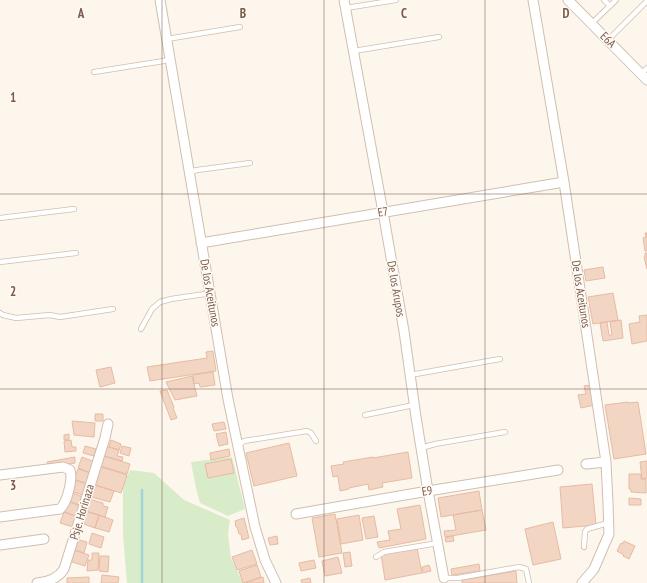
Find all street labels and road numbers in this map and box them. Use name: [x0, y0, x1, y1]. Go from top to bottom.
street label: E6A: [597, 29, 620, 51]
street label: E7: [376, 203, 389, 220]
street label: De los Aceitunos: [197, 258, 224, 328]
street label: De los Aceitunos: [569, 259, 594, 329]
street label: De los Arupos: [384, 260, 409, 318]
street label: Psje. Horinaza: [66, 482, 97, 541]
street label: E9: [421, 482, 433, 499]

